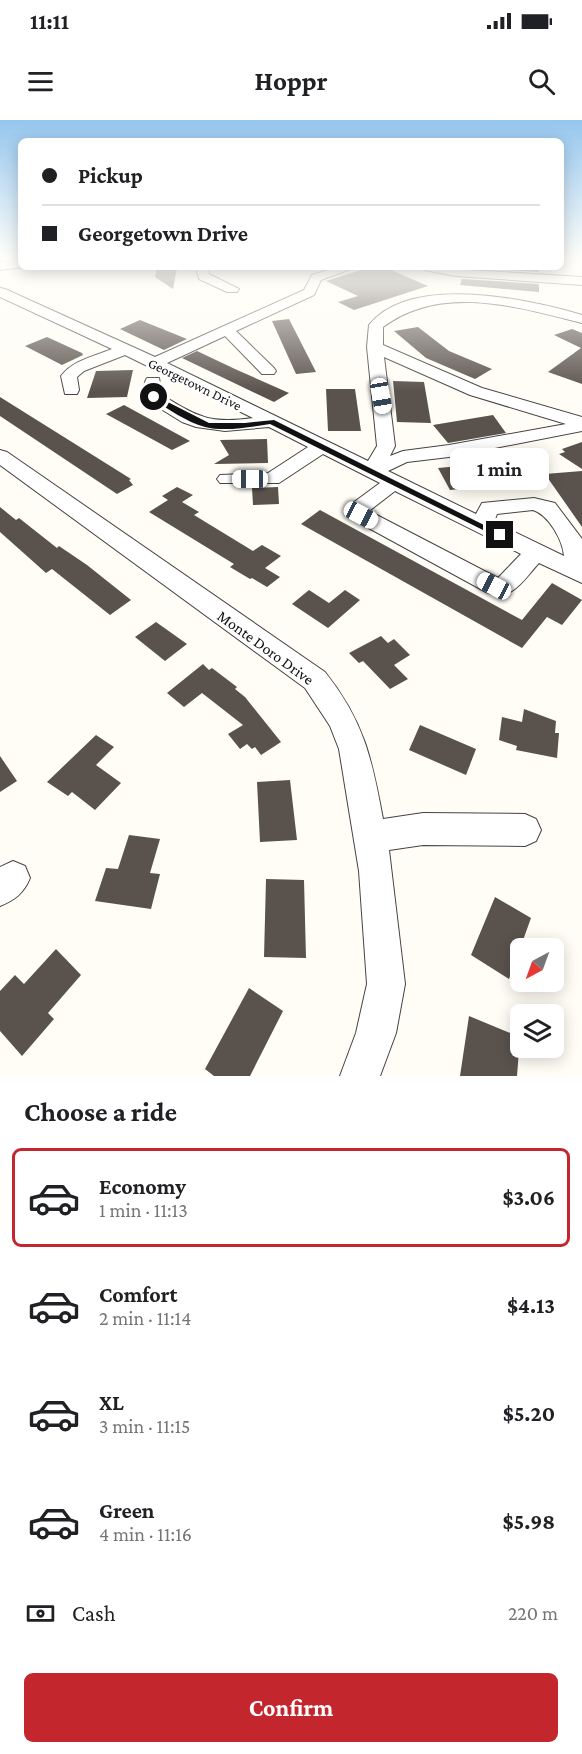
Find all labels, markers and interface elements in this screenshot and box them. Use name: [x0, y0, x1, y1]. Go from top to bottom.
text: 11:11: [30, 9, 69, 34]
icon: menu: [24, 65, 57, 98]
icon: search: [525, 65, 558, 98]
text: Hoppr: [254, 66, 328, 96]
text: Pickup: [78, 163, 143, 188]
text: Georgetown Drive: [78, 221, 248, 246]
street label: Georgetown Drive: [146, 354, 244, 414]
car: [369, 377, 393, 415]
route start: [140, 383, 167, 410]
callout: 1 min: [450, 448, 550, 490]
text: 1 min: [477, 458, 522, 480]
car: [232, 470, 268, 488]
car: [341, 499, 381, 531]
route end: [486, 521, 513, 548]
car: [474, 570, 514, 602]
street label: Monte Doro Drive: [214, 607, 317, 688]
north arrow: [510, 938, 564, 992]
map controls: [510, 938, 564, 1058]
button: layers: [510, 1004, 564, 1058]
text: Choose a ride: [24, 1097, 177, 1127]
icon: car: [27, 1171, 81, 1225]
text: Economy: [99, 1174, 186, 1199]
text: $3.06: [502, 1185, 555, 1210]
text: 1 min · 11:13: [99, 1199, 188, 1221]
icon: car: [27, 1279, 81, 1333]
text: Comfort: [99, 1282, 177, 1307]
text: $4.13: [507, 1293, 555, 1318]
text: 2 min · 11:14: [99, 1307, 191, 1329]
icon: car: [27, 1387, 81, 1441]
text: XL: [99, 1390, 124, 1415]
text: $5.20: [503, 1401, 555, 1426]
text: 3 min · 11:15: [99, 1415, 191, 1437]
icon: car: [27, 1495, 81, 1549]
text: Green: [99, 1498, 155, 1523]
text: $5.98: [503, 1509, 555, 1534]
text: 4 min · 11:16: [99, 1523, 192, 1545]
icon: cash: [24, 1597, 57, 1630]
text: Cash: [72, 1601, 116, 1626]
text: 220 m: [508, 1602, 558, 1624]
button: Confirm: [24, 1673, 558, 1742]

